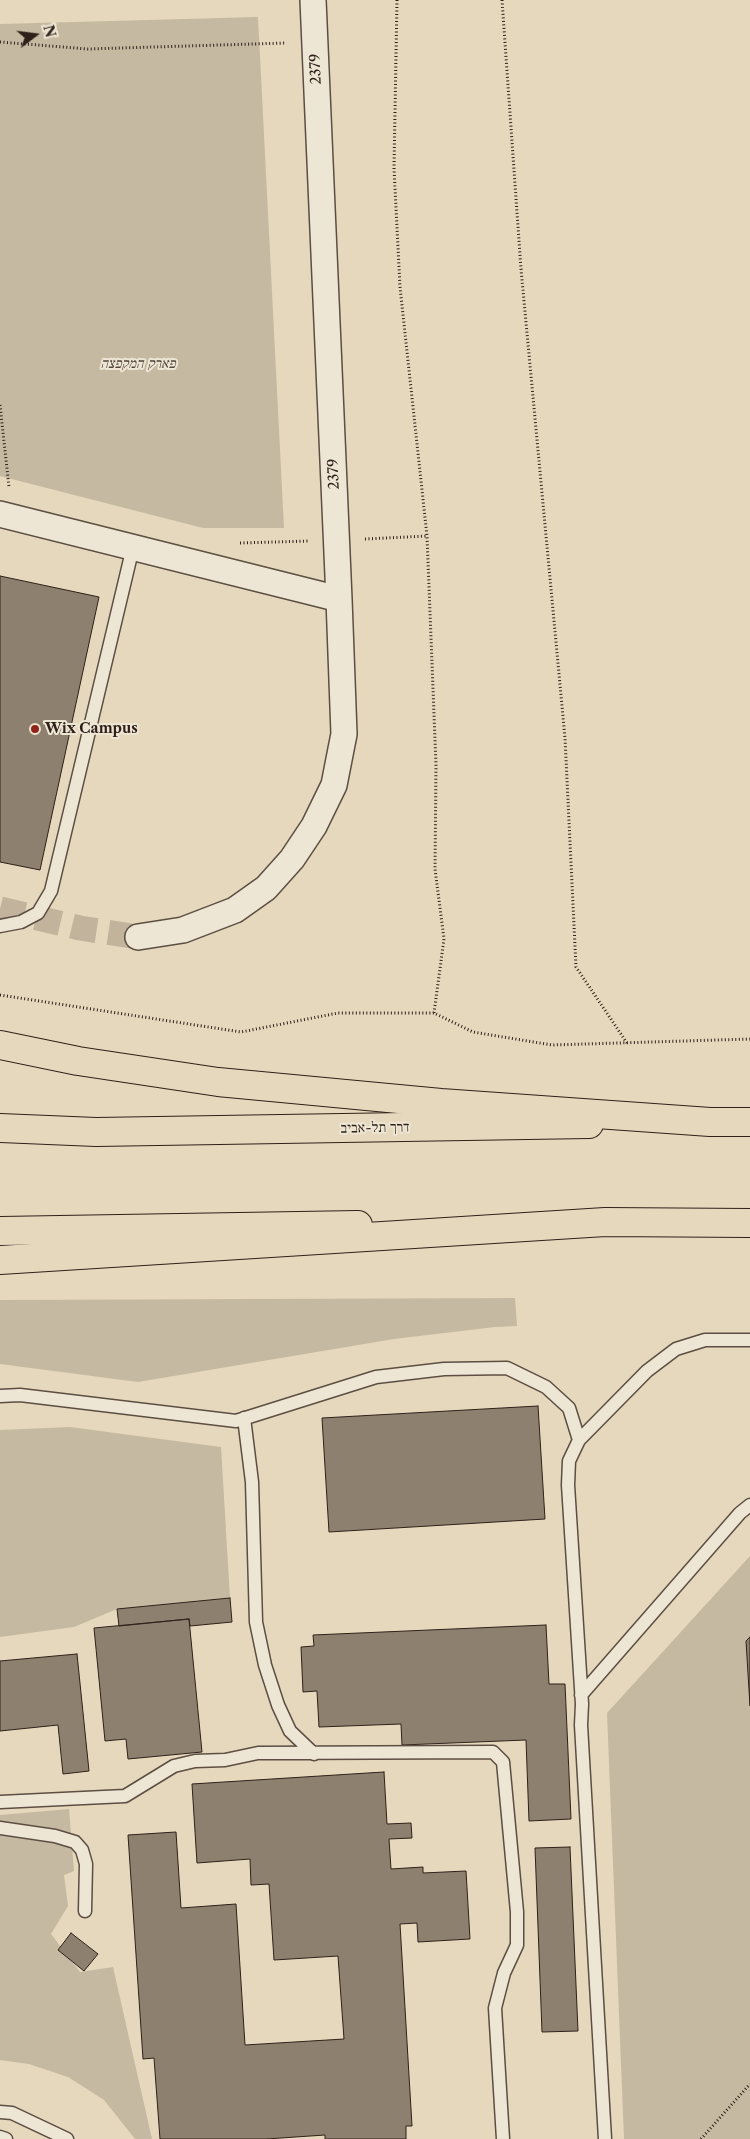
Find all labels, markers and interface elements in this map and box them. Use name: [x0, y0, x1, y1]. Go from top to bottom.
north arrow: [10, 10, 60, 60]
text: N: [39, 23, 60, 39]
street label: 2379: [307, 53, 325, 85]
park label: פארק המקפצה: [100, 356, 176, 372]
street label: 2379: [325, 458, 343, 490]
place label: Wix Campus: [45, 721, 138, 737]
marker: Wix Campus: [29, 723, 41, 735]
street label: דרך תל-אביב: [340, 1119, 410, 1137]

